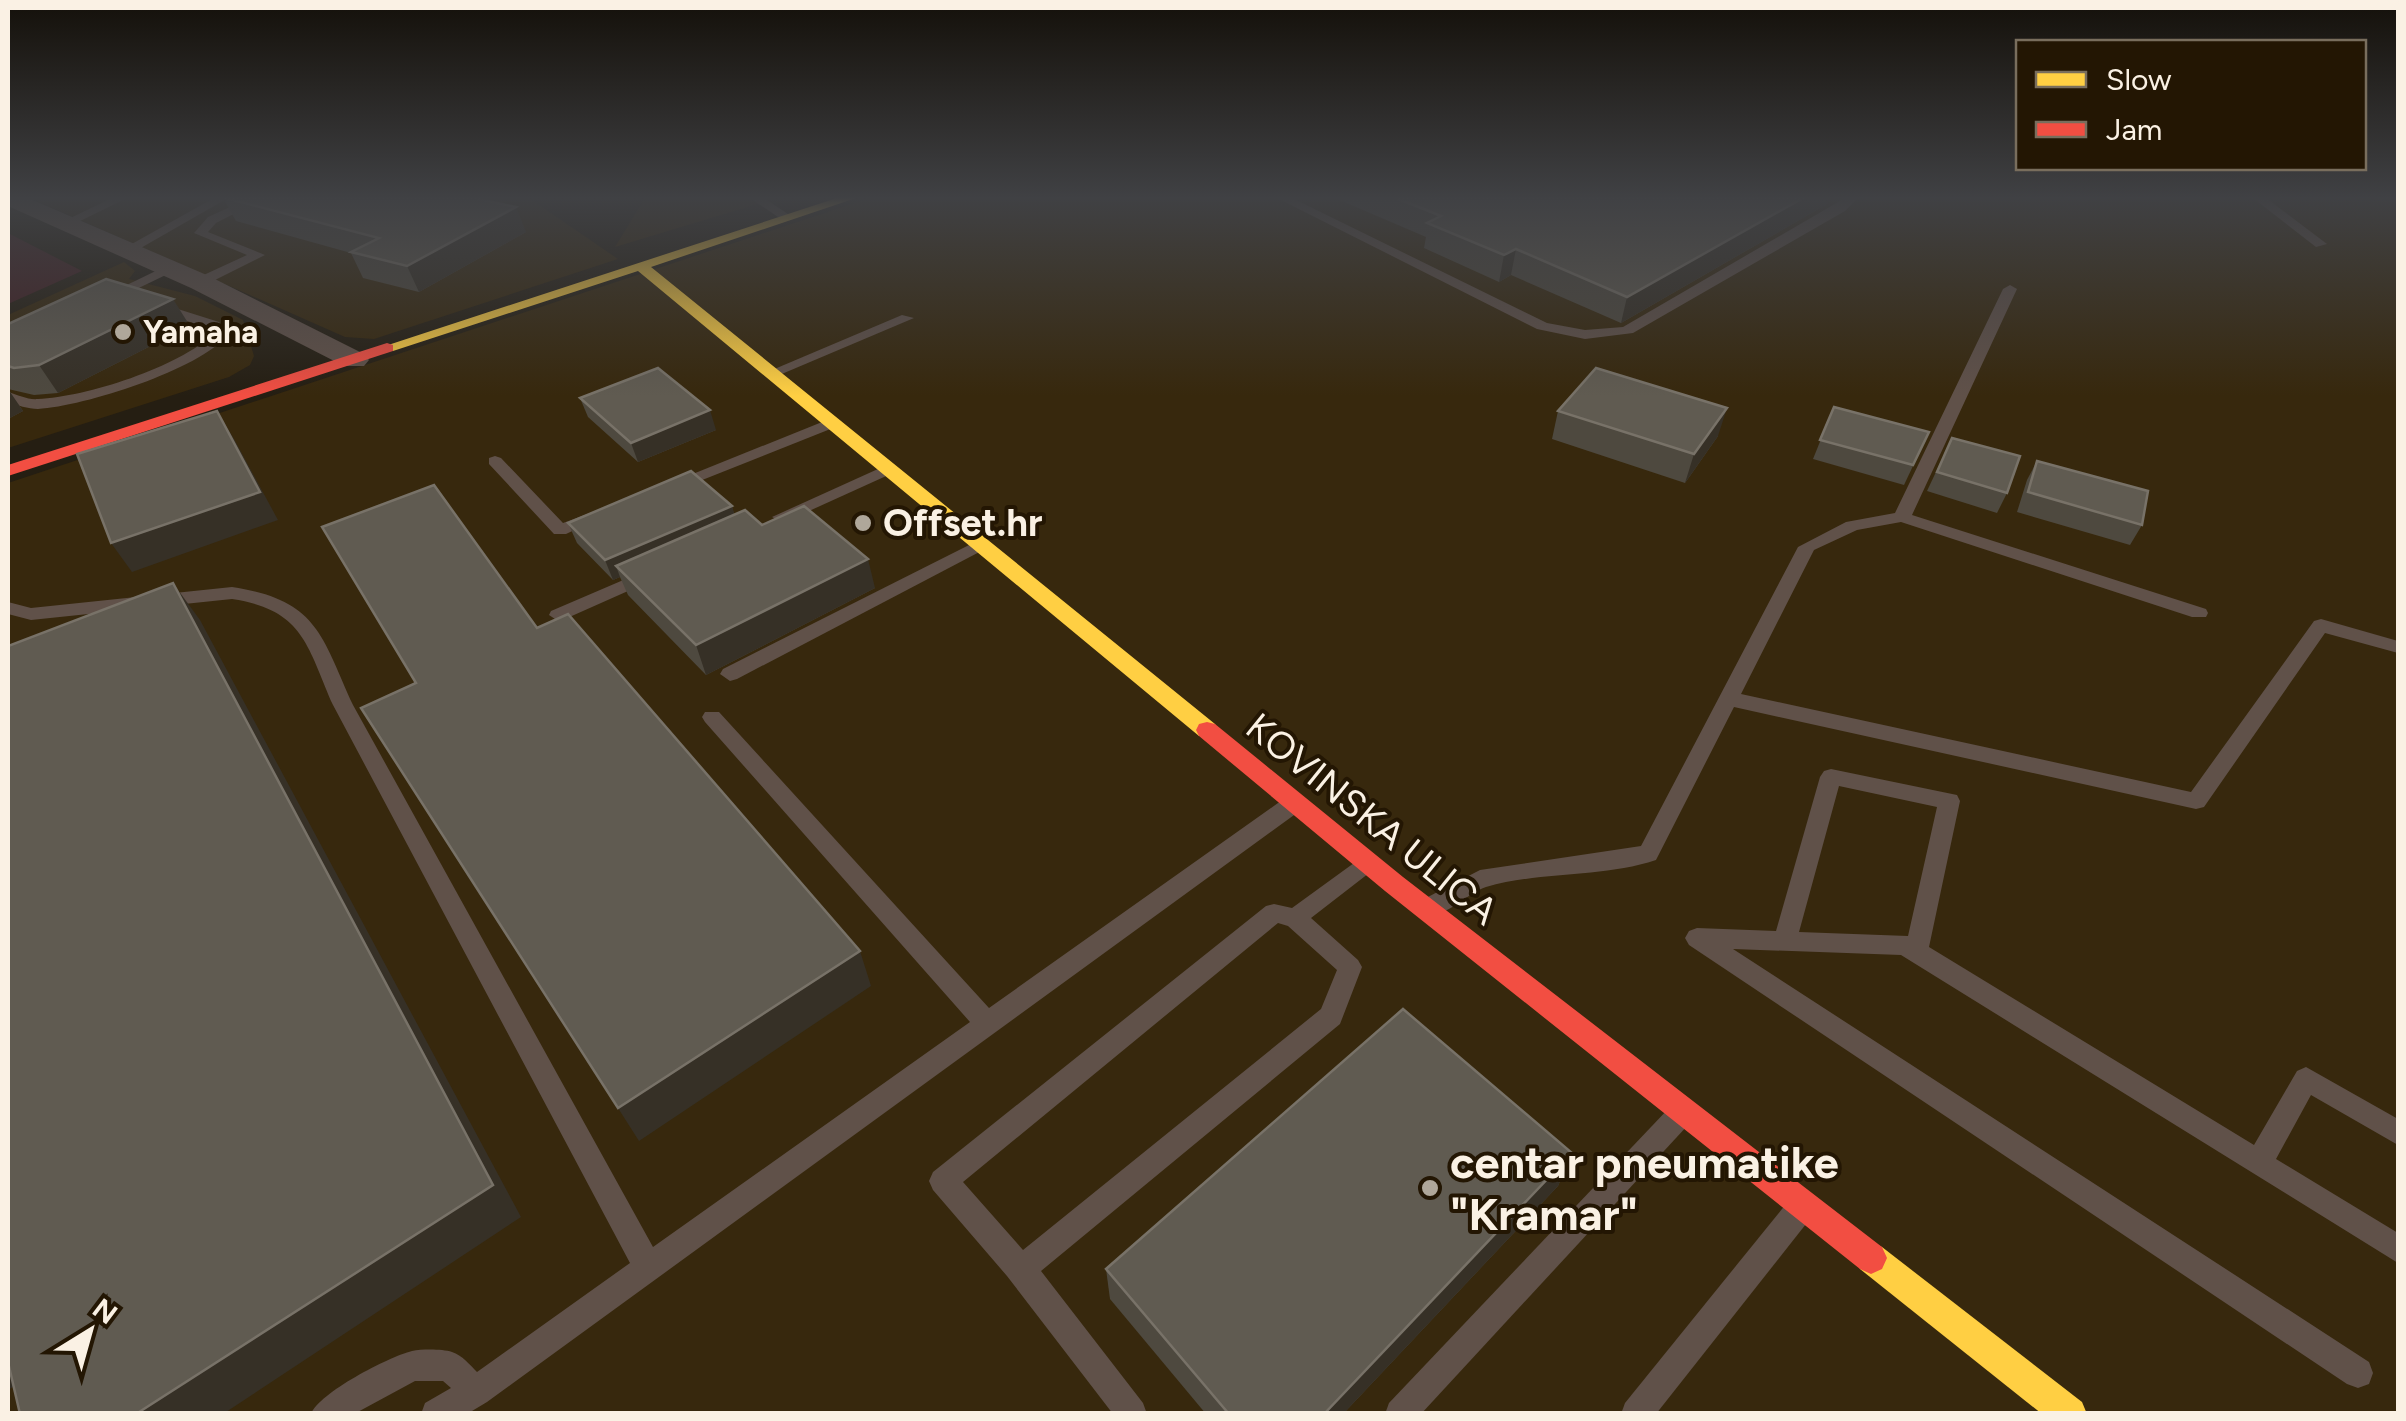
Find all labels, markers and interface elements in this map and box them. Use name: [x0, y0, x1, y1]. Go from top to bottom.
legend: [2016, 40, 2366, 170]
text: Slow: [2106, 61, 2172, 98]
text: Jam: [2106, 111, 2162, 148]
place label: Yamaha: [143, 313, 258, 351]
marker: Yamaha: [112, 321, 134, 343]
place label: Offset.hr: [883, 500, 1042, 546]
marker: Offset.hr: [852, 512, 874, 534]
street label: KOVINSKA ULICA: [1237, 704, 1507, 935]
place label: centar pneumatike "Kramar": [1450, 1135, 1839, 1241]
marker: centar pneumatike "Kramar": [1419, 1177, 1441, 1199]
north arrow: [40, 1281, 140, 1381]
text: N: [86, 1291, 124, 1331]

